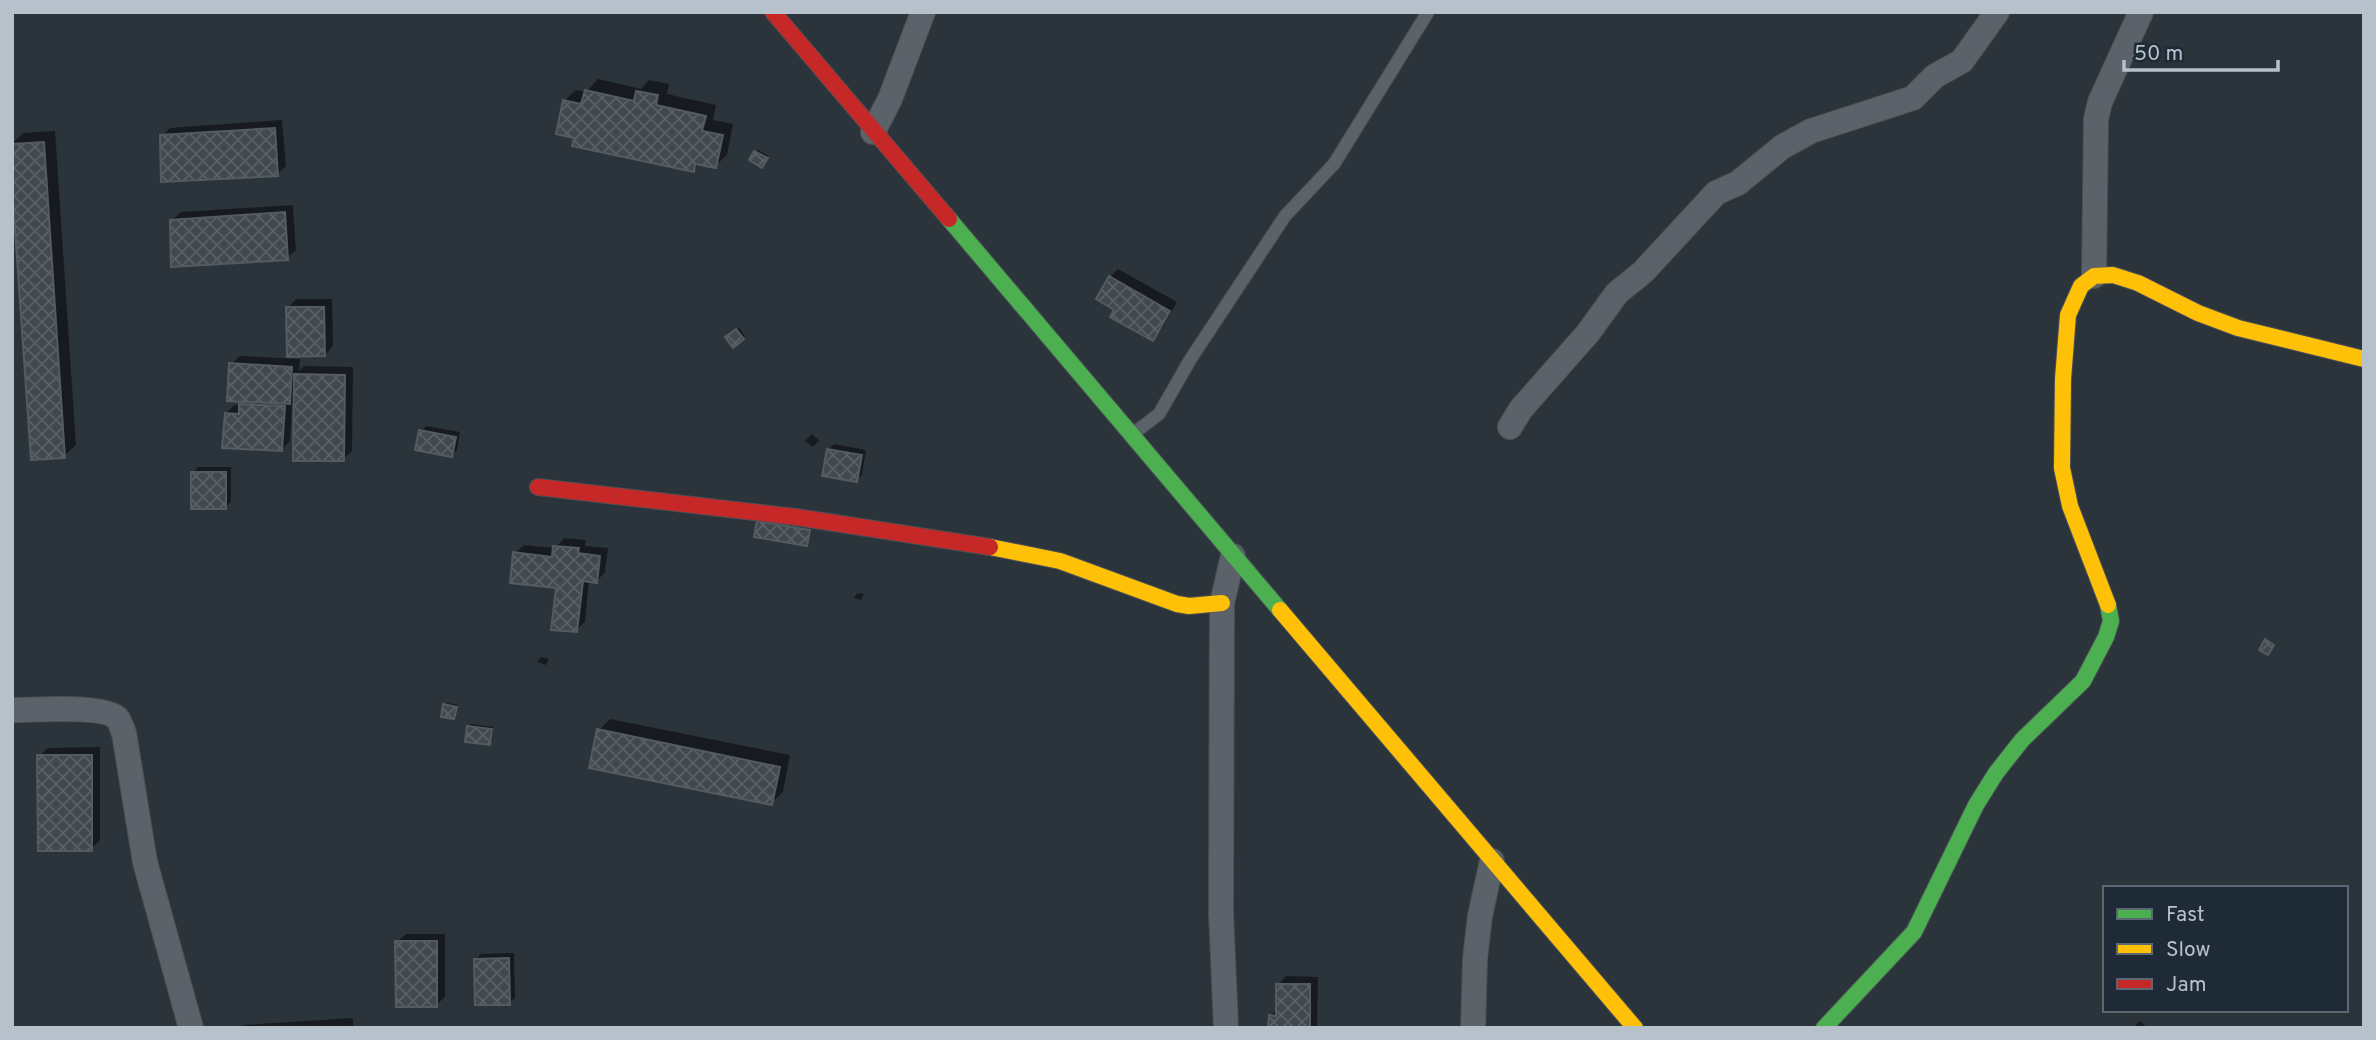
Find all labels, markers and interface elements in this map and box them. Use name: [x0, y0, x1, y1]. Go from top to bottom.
scale bar: [2124, 28, 2278, 72]
text: 50 m: [2134, 41, 2183, 68]
legend: [2103, 886, 2348, 1012]
text: Fast: [2166, 902, 2205, 929]
text: Slow: [2166, 937, 2211, 964]
text: Jam: [2166, 972, 2207, 999]

